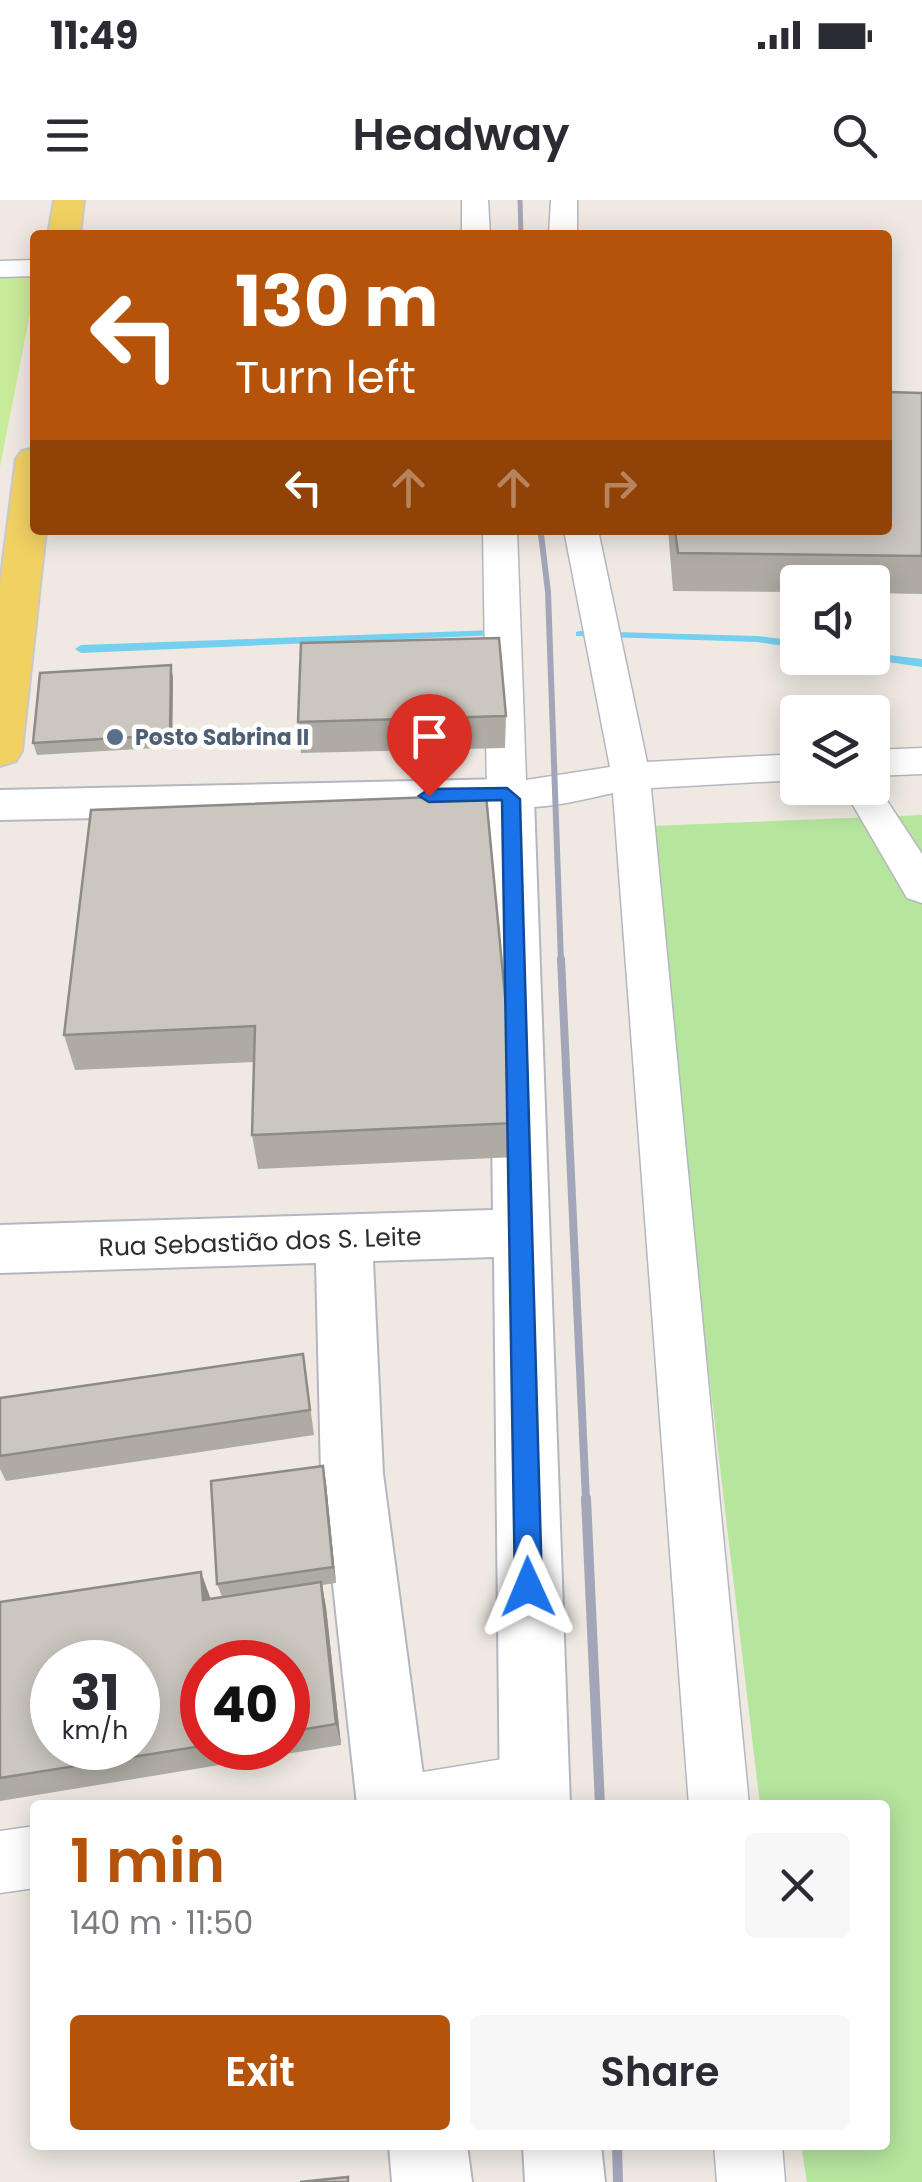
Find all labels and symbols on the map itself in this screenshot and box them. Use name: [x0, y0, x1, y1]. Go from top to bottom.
pin: [387, 694, 472, 797]
place label: Posto Sabrina II: [135, 722, 309, 753]
marker: Posto Sabrina II: [104, 726, 126, 748]
street label: Rua Sebastião dos S. Leite: [98, 1219, 422, 1265]
position arrow: [476, 1535, 580, 1639]
speed limit sign: 40: [180, 1640, 310, 1770]

